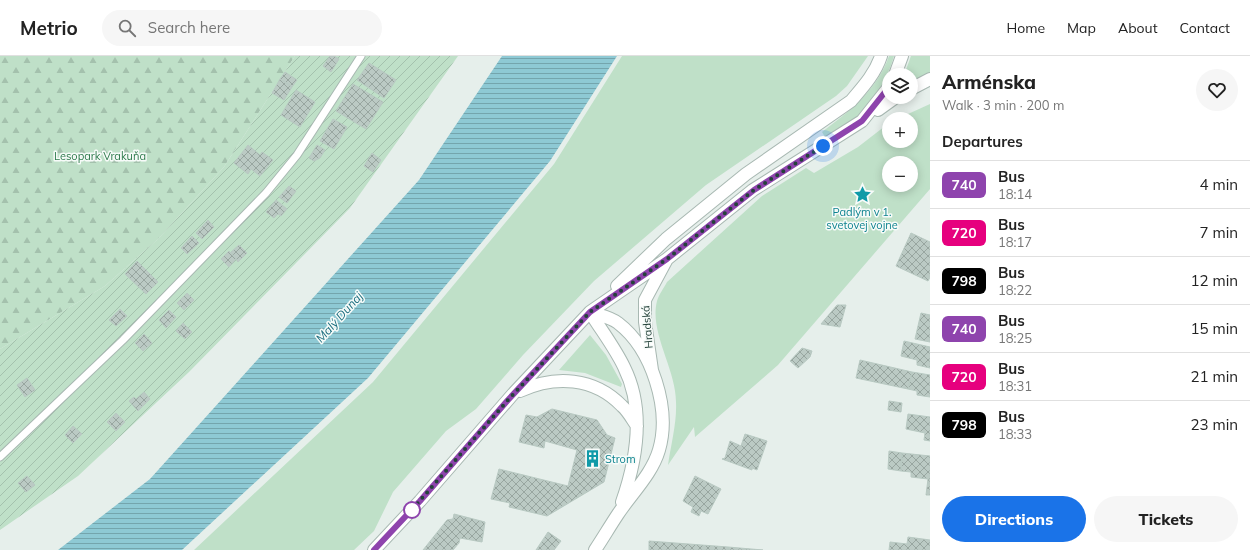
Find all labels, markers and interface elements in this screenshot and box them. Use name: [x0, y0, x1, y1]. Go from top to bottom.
search box: [102, 10, 382, 46]
text: Metrio: [20, 16, 78, 40]
icon: search: [116, 17, 138, 39]
text: Search here: [148, 18, 230, 37]
text: Home: [1006, 19, 1045, 37]
text: Map: [1067, 19, 1096, 37]
text: About: [1118, 19, 1158, 37]
text: Contact: [1180, 19, 1230, 37]
map controls: [882, 68, 918, 192]
button: layers: [882, 68, 918, 104]
button: heart: [1196, 69, 1238, 111]
text: Arménska: [942, 70, 1036, 94]
text: Walk · 3 min · 200 m: [942, 97, 1064, 113]
button: +: [882, 112, 918, 148]
text: Departures: [942, 132, 1023, 151]
your location: [813, 136, 833, 156]
park label: Lesopark Vrakuňa: [54, 149, 146, 163]
button: −: [882, 156, 918, 192]
text: Bus: [998, 167, 1025, 186]
text: 4 min: [1200, 175, 1238, 194]
text: 740: [951, 176, 977, 194]
place icon: Padlým v 1. svetovej vojne: [852, 184, 872, 204]
text: 18:14: [998, 186, 1032, 202]
place label: Padlým v 1. svetovej vojne: [826, 205, 898, 232]
text: Bus: [998, 215, 1025, 234]
text: 7 min: [1200, 223, 1238, 242]
text: 720: [951, 224, 977, 242]
text: 18:17: [998, 234, 1032, 250]
text: Bus: [998, 263, 1025, 282]
text: 12 min: [1191, 271, 1238, 290]
text: 798: [951, 272, 977, 290]
text: 18:22: [998, 282, 1032, 298]
water label: Malý Dunaj: [312, 289, 366, 345]
street label: Hradská: [638, 305, 656, 349]
text: Bus: [998, 311, 1025, 330]
text: 15 min: [1191, 319, 1238, 338]
text: 740: [951, 320, 977, 338]
text: 18:25: [998, 330, 1032, 346]
text: Bus: [998, 359, 1025, 378]
text: 21 min: [1191, 367, 1238, 386]
text: 720: [951, 368, 977, 386]
text: 18:31: [998, 378, 1032, 394]
text: Bus: [998, 407, 1025, 426]
text: 23 min: [1191, 415, 1238, 434]
text: 798: [951, 416, 977, 434]
text: 18:33: [998, 426, 1032, 442]
building icon: Strom: [582, 449, 602, 469]
place label: Strom: [605, 452, 636, 466]
button: Directions: [942, 496, 1086, 542]
button: Tickets: [1094, 496, 1238, 542]
unlabelled marker: [403, 501, 421, 519]

